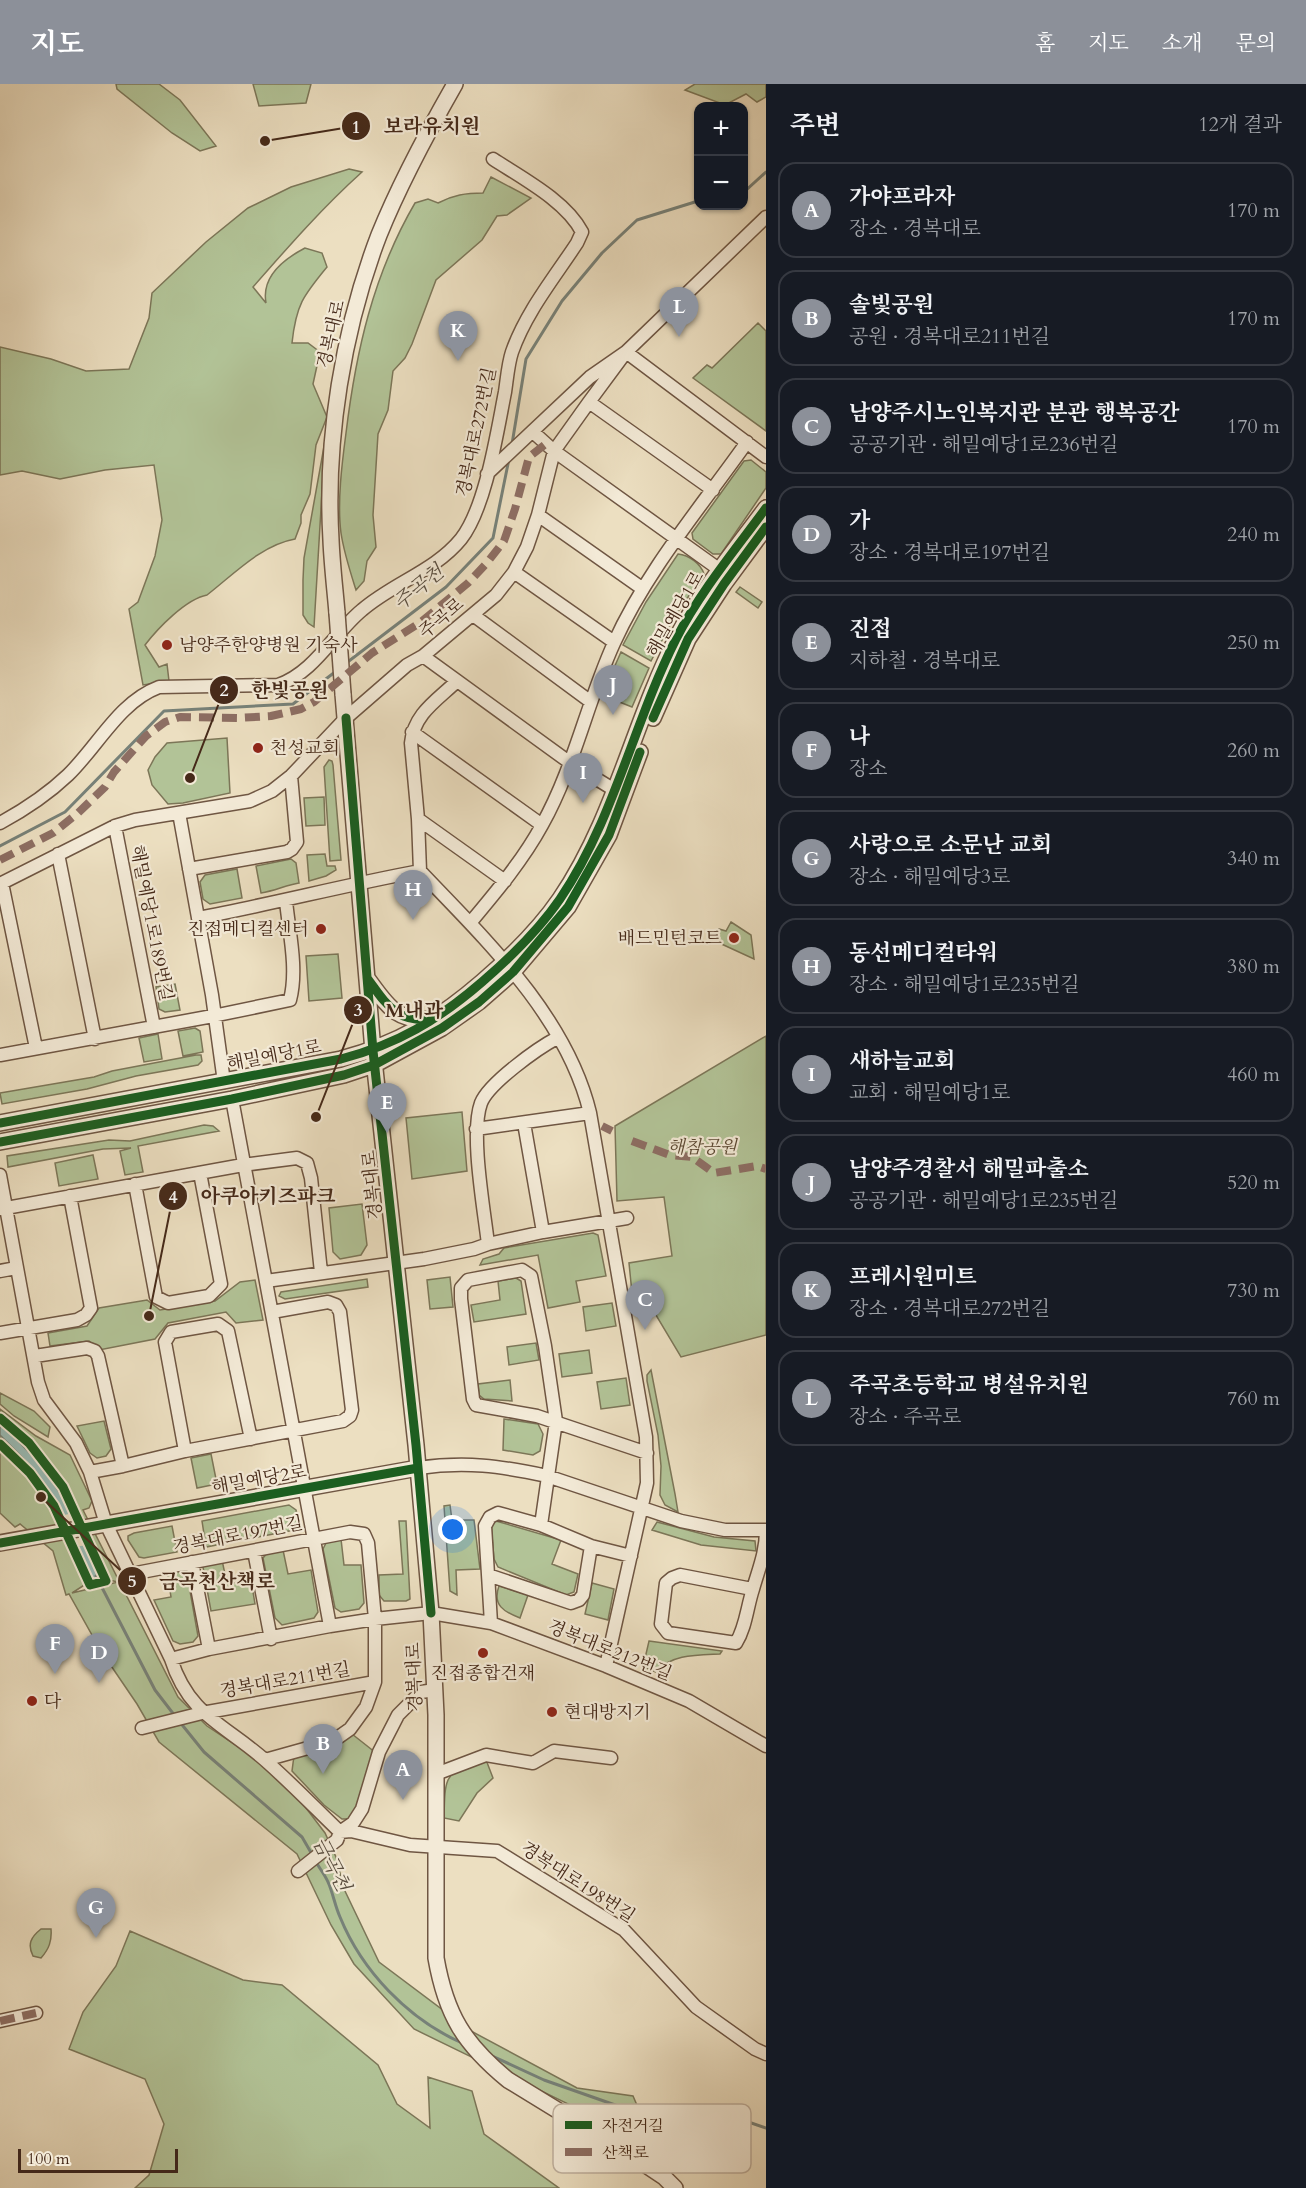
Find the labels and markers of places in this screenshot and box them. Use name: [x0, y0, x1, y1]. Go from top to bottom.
callout: 보라유치원: [341, 107, 492, 145]
pin: L: [660, 288, 698, 337]
pin: K: [438, 312, 478, 361]
place label: 남양주한양병원 기숙사: [179, 633, 358, 658]
marker: 남양주한양병원 기숙사: [160, 638, 174, 652]
pin: J: [594, 666, 632, 715]
callout: 한빛공원: [209, 671, 340, 709]
place label: 천성교회: [270, 736, 340, 761]
marker: 천성교회: [251, 741, 265, 755]
pin: I: [564, 754, 602, 803]
pin: H: [394, 870, 432, 920]
place label: 진접메디컬센터: [187, 917, 309, 942]
marker: 진접메디컬센터: [314, 922, 328, 936]
place label: 배드민턴코트: [618, 926, 723, 951]
marker: 배드민턴코트: [727, 931, 741, 945]
callout: M내과: [343, 991, 455, 1029]
pin: E: [368, 1084, 406, 1133]
callout: 아쿠아키즈파크: [158, 1177, 348, 1215]
pin: C: [626, 1280, 664, 1330]
callout: 금곡천산책로: [117, 1562, 287, 1600]
pin: F: [36, 1624, 74, 1674]
pin: D: [80, 1634, 118, 1683]
marker: 진접종합건재: [476, 1646, 490, 1660]
place label: 진접종합건재: [431, 1661, 535, 1686]
place label: 다: [44, 1689, 62, 1714]
marker: 다: [25, 1694, 39, 1708]
place label: 현대방지기: [564, 1700, 651, 1725]
marker: 현대방지기: [545, 1705, 559, 1719]
pin: B: [304, 1724, 342, 1774]
pin: A: [384, 1750, 422, 1800]
pin: G: [76, 1888, 116, 1938]

